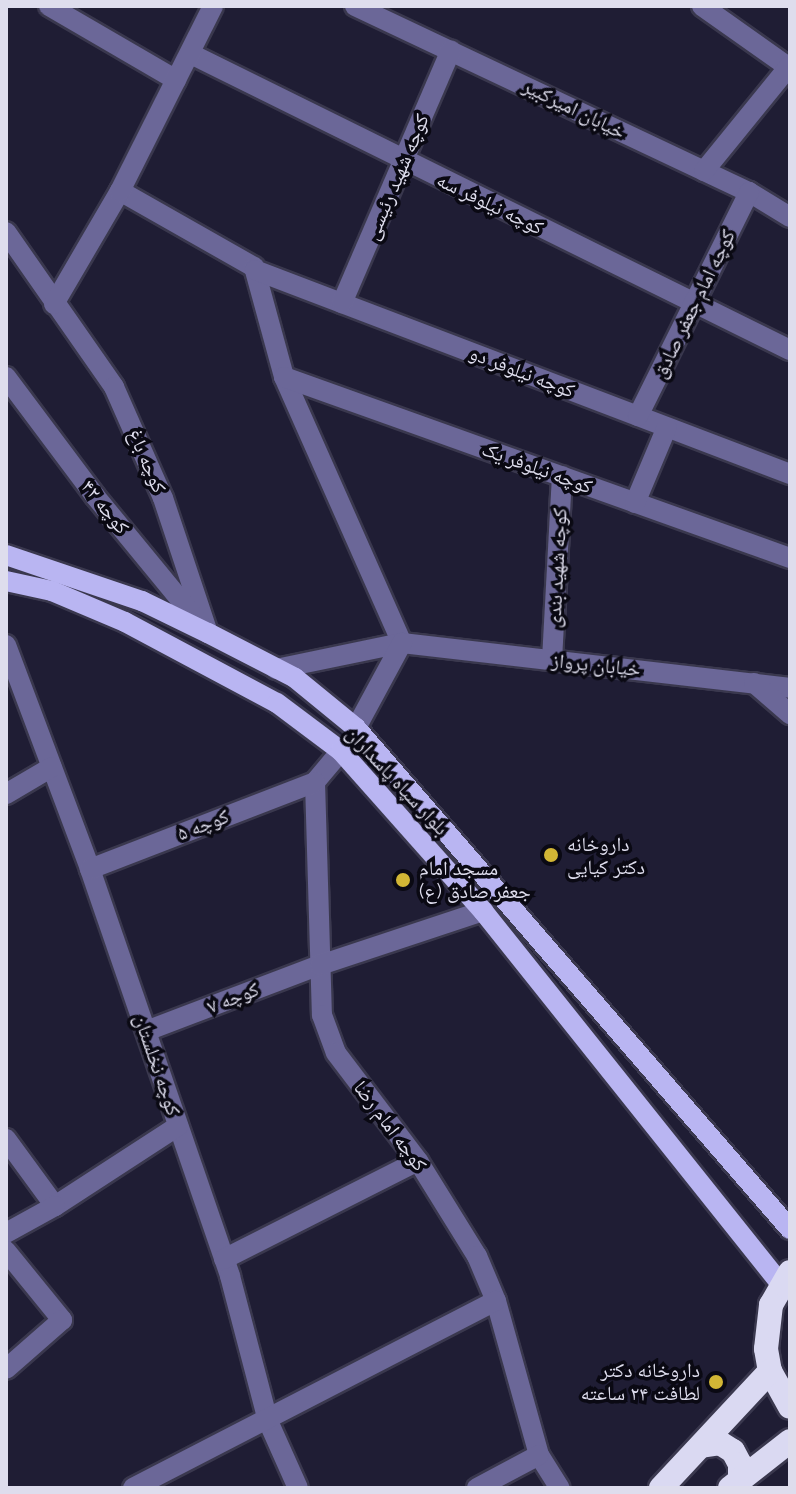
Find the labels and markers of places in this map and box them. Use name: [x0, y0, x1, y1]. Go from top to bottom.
place label: داروخانه دکتر کیایی: [567, 832, 645, 879]
marker: داروخانه دکتر کیایی: [542, 846, 560, 864]
place label: مسجد امام جعفر صادق (ع): [419, 856, 531, 903]
marker: مسجد امام جعفر صادق (ع): [394, 871, 412, 889]
place label: داروخانه دکتر لطافت ۲۴ ساعته: [581, 1358, 700, 1405]
marker: داروخانه دکتر لطافت ۲۴ ساعته: [707, 1373, 725, 1391]

